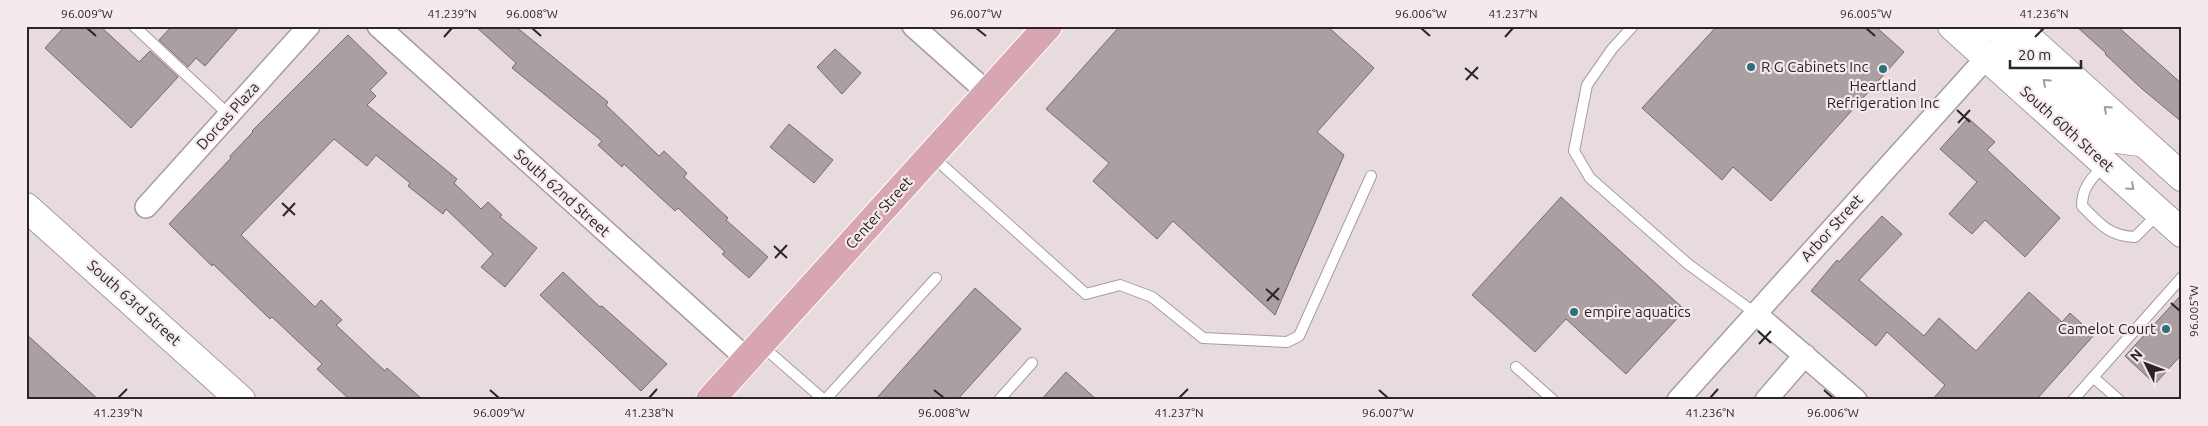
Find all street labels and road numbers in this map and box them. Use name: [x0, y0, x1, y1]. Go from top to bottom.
street label: Dorcas Plaza: [193, 78, 262, 153]
street label: South 60th Street: [2017, 82, 2118, 175]
street label: South 62nd Street: [511, 145, 614, 240]
street label: Center Street: [842, 173, 916, 252]
street label: Arbor Street: [1797, 191, 1866, 265]
street label: South 63rd Street: [84, 256, 185, 349]

